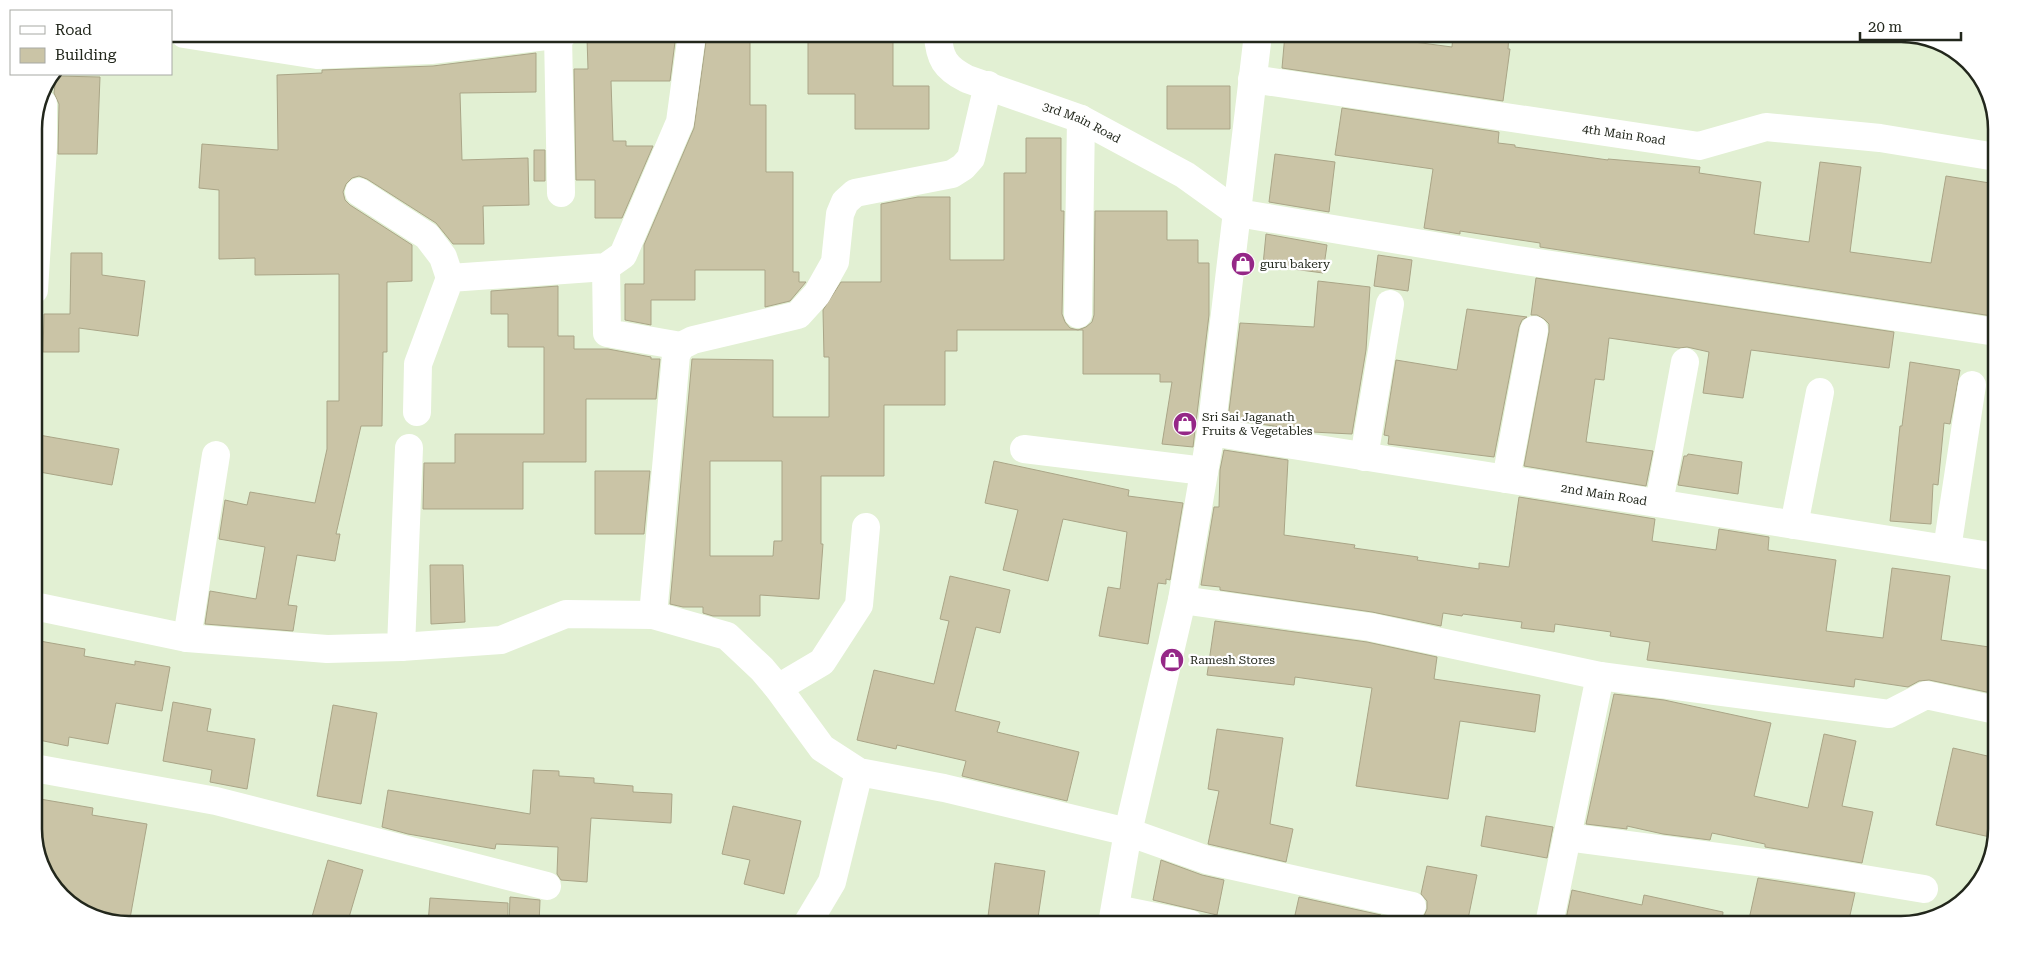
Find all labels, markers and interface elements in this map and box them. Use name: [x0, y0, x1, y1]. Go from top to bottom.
legend: [10, 10, 172, 75]
scale bar: [1860, 10, 1961, 42]
text: 20 m: [1868, 18, 1903, 36]
text: Road: [55, 21, 92, 39]
text: Building: [55, 46, 117, 64]
street label: 3rd Main Road: [1041, 99, 1123, 146]
street label: 4th Main Road: [1581, 122, 1667, 148]
shop icon: guru bakery: [1230, 251, 1256, 277]
place label: guru bakery: [1260, 257, 1331, 271]
place label: Sri Sai Jaganath Fruits & Vegetables: [1202, 410, 1313, 438]
shop icon: Sri Sai Jaganath Fruits & Vegetables: [1172, 411, 1198, 437]
street label: 2nd Main Road: [1560, 481, 1649, 508]
shop icon: Ramesh Stores: [1159, 647, 1185, 673]
place label: Ramesh Stores: [1190, 653, 1275, 667]

